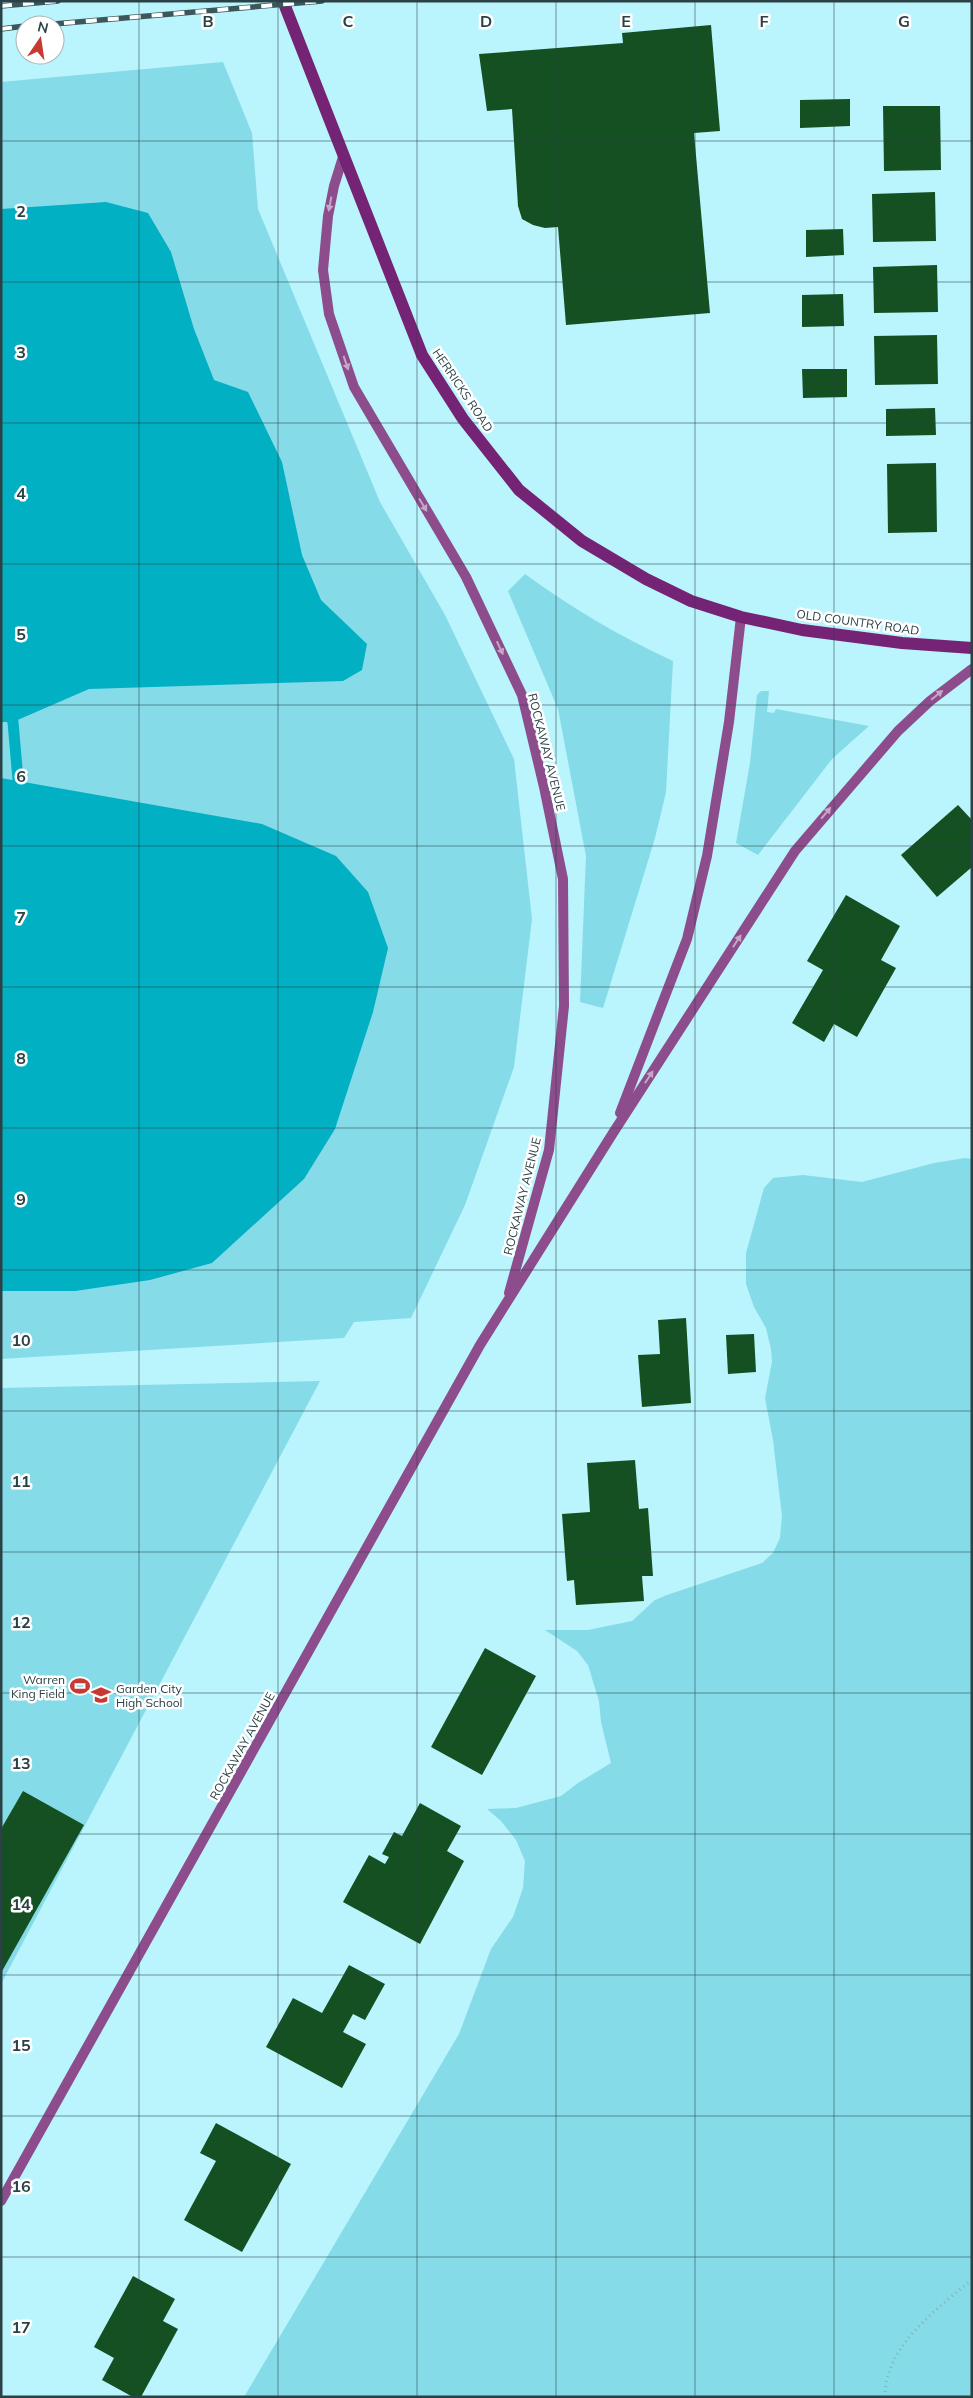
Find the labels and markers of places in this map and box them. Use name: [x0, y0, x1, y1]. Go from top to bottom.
place label: Warren King Field: [11, 1672, 65, 1701]
sports icon: Warren King Field: [69, 1675, 91, 1697]
place label: Garden City High School: [116, 1681, 182, 1710]
school or university icon: Garden City High School: [90, 1684, 112, 1706]

